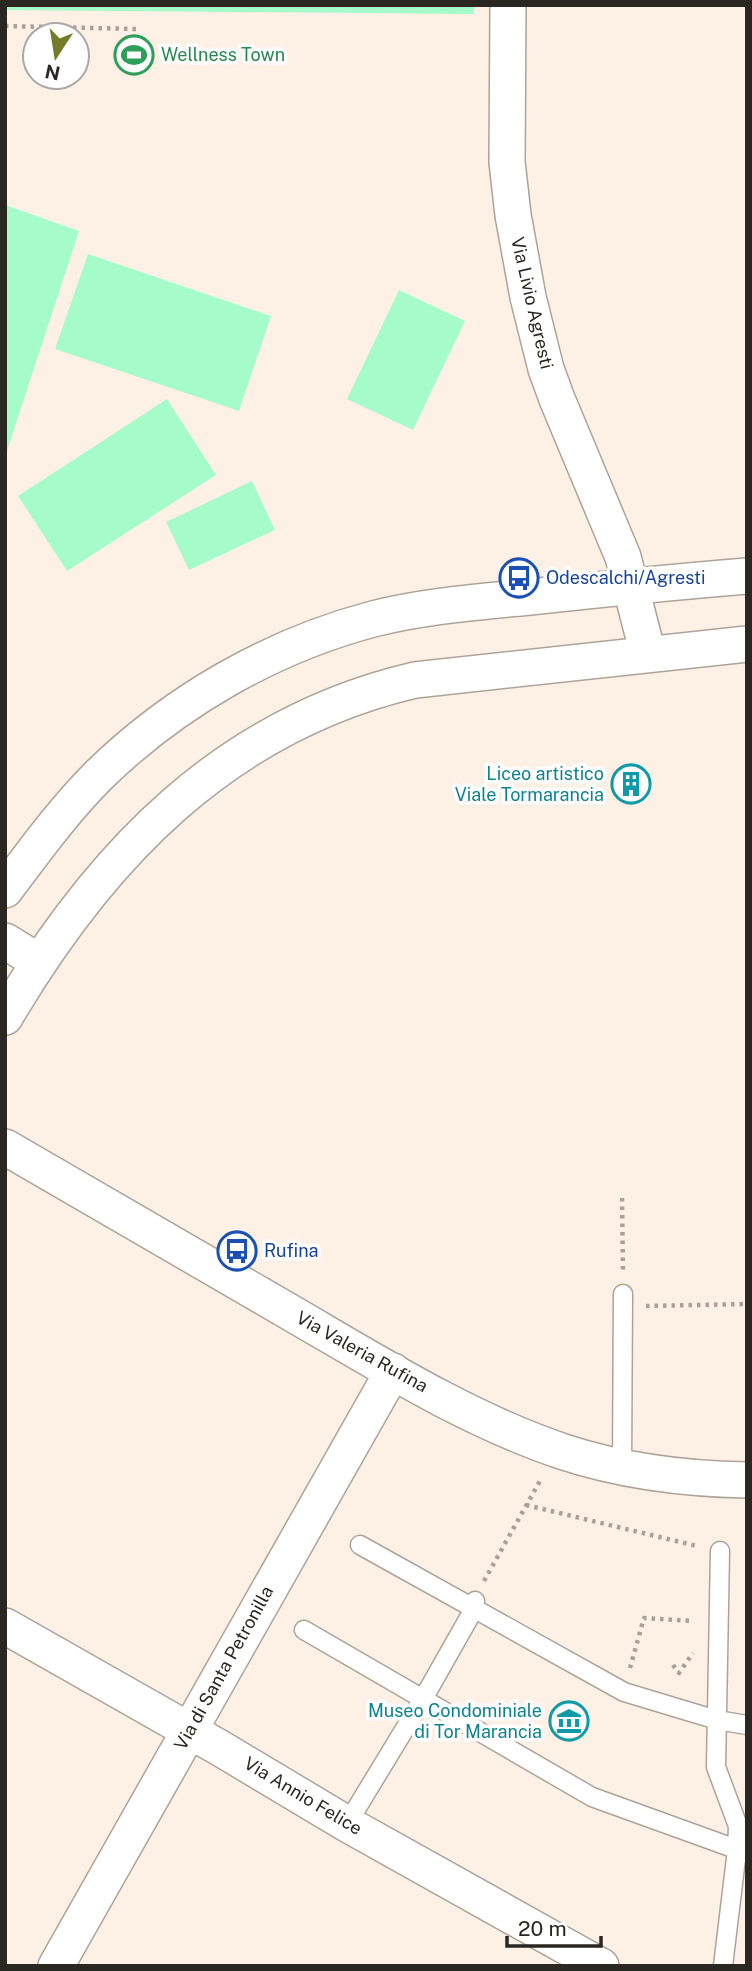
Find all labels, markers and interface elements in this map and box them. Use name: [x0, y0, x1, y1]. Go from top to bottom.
north arrow: [21, 21, 91, 91]
sports icon: Wellness Town: [113, 34, 155, 76]
place label: Wellness Town: [161, 44, 285, 65]
text: N: [43, 60, 62, 85]
street label: Via Livio Agresti: [507, 235, 558, 371]
bus stop icon: Odescalchi/Agresti: [498, 557, 540, 599]
place label: Odescalchi/Agresti: [546, 567, 706, 588]
place label: Liceo artistico Viale Tormarancia: [455, 763, 604, 805]
building icon: Liceo artistico Viale Tormarancia: [610, 763, 652, 805]
bus stop icon: Rufina: [216, 1230, 258, 1272]
place label: Rufina: [264, 1240, 319, 1261]
street label: Via Valeria Rufina: [293, 1307, 432, 1396]
street label: Via di Santa Petronilla: [170, 1582, 277, 1753]
place label: Museo Condominiale di Tor Marancia: [368, 1700, 542, 1742]
museum icon: Museo Condominiale di Tor Marancia: [548, 1700, 590, 1742]
street label: Via Annio Felice: [241, 1752, 366, 1839]
scale bar: [507, 1904, 602, 1948]
text: 20 m: [518, 1916, 567, 1941]

